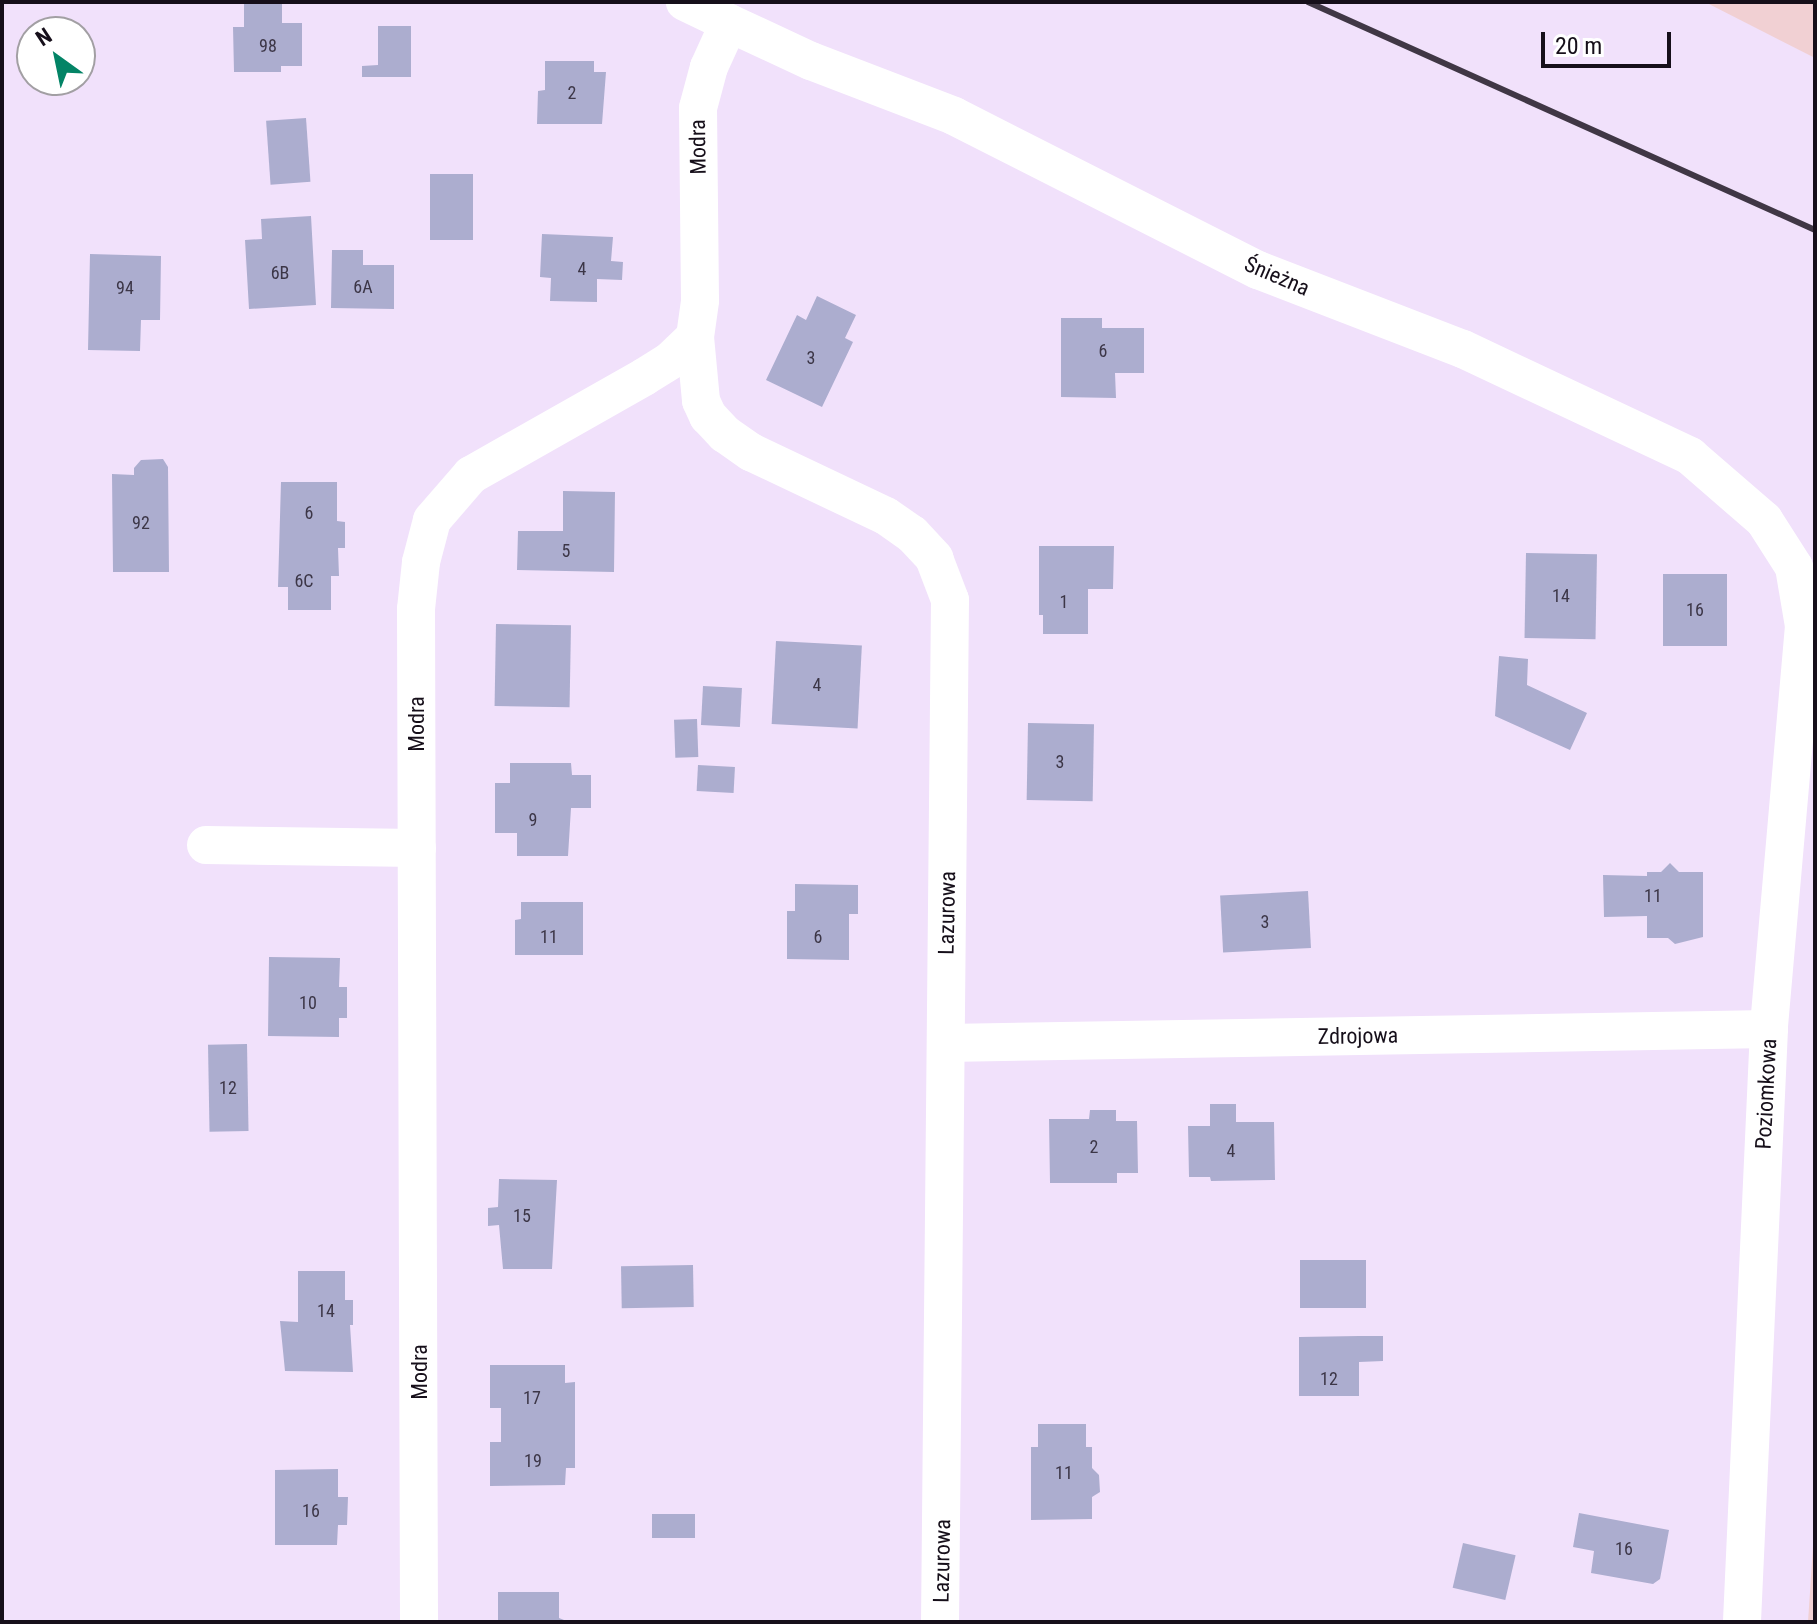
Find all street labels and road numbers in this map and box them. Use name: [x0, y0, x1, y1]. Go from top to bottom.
street label: Modra: [684, 119, 712, 175]
street label: Śnieżna: [1240, 251, 1314, 301]
street label: Modra: [404, 696, 430, 752]
street label: Lazurowa: [933, 871, 961, 955]
street label: Zdrojowa: [1318, 1022, 1398, 1050]
street label: Poziomkowa: [1750, 1038, 1782, 1150]
street label: Modra: [407, 1344, 433, 1400]
street label: Lazurowa: [928, 1519, 956, 1603]

